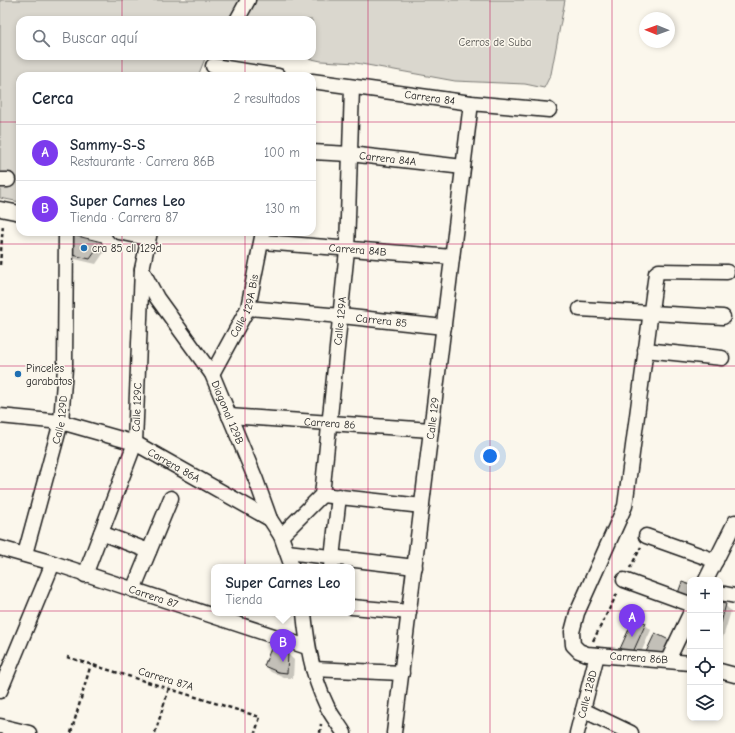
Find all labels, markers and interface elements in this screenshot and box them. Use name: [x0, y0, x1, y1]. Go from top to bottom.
north arrow: [639, 12, 675, 48]
search box: [16, 16, 316, 60]
icon: search: [30, 27, 52, 49]
text: Buscar aquí: [62, 29, 138, 47]
park label: Cerros de Suba: [458, 36, 532, 49]
street label: Carrera 84: [404, 87, 456, 107]
text: Cerca: [32, 89, 74, 108]
text: 2 resultados: [233, 91, 300, 106]
text: Sammy-S-S: [70, 136, 145, 154]
text: A: [41, 145, 49, 160]
text: 100 m: [264, 145, 300, 160]
street label: Carrera 84A: [358, 149, 418, 168]
text: Restaurante · Carrera 86B: [70, 154, 215, 169]
text: Super Carnes Leo: [70, 192, 185, 210]
text: B: [41, 201, 49, 216]
text: 130 m: [265, 201, 300, 216]
text: Tienda · Carrera 87: [70, 210, 178, 225]
street label: Carrera 84B: [328, 241, 387, 258]
place label: cra 85 cll 129d: [92, 242, 162, 255]
marker: cra 85 cll 129d: [79, 243, 89, 253]
street label: Calle 129A Bis: [227, 273, 261, 340]
street label: Calle 129A: [331, 295, 349, 346]
street label: Carrera 85: [355, 311, 408, 330]
place label: Pinceles garabatos: [26, 362, 72, 388]
marker: Pinceles garabatos: [13, 369, 23, 379]
street label: Diagonal 129B: [209, 379, 247, 446]
street label: Calle 129C: [129, 382, 144, 432]
street label: Calle 129D: [49, 395, 69, 445]
street label: Calle 129: [423, 396, 442, 440]
street label: Carrera 86: [304, 415, 356, 431]
street label: Carrera 86A: [146, 445, 203, 485]
your location: [480, 446, 500, 466]
popup: [211, 564, 355, 616]
text: Super Carnes Leo: [225, 574, 341, 592]
map controls: [687, 577, 723, 721]
button: +: [687, 577, 723, 613]
street label: Carrera 87: [127, 582, 180, 610]
text: Tienda: [225, 592, 262, 607]
pin: A: [619, 604, 645, 637]
button: −: [687, 613, 723, 649]
pin: B: [270, 629, 296, 662]
street label: Carrera 86B: [609, 649, 669, 667]
button: locate: [687, 649, 723, 685]
street label: Carrera 87A: [137, 664, 196, 694]
street label: Calle 128D: [575, 669, 599, 720]
button: layers: [687, 685, 723, 721]

